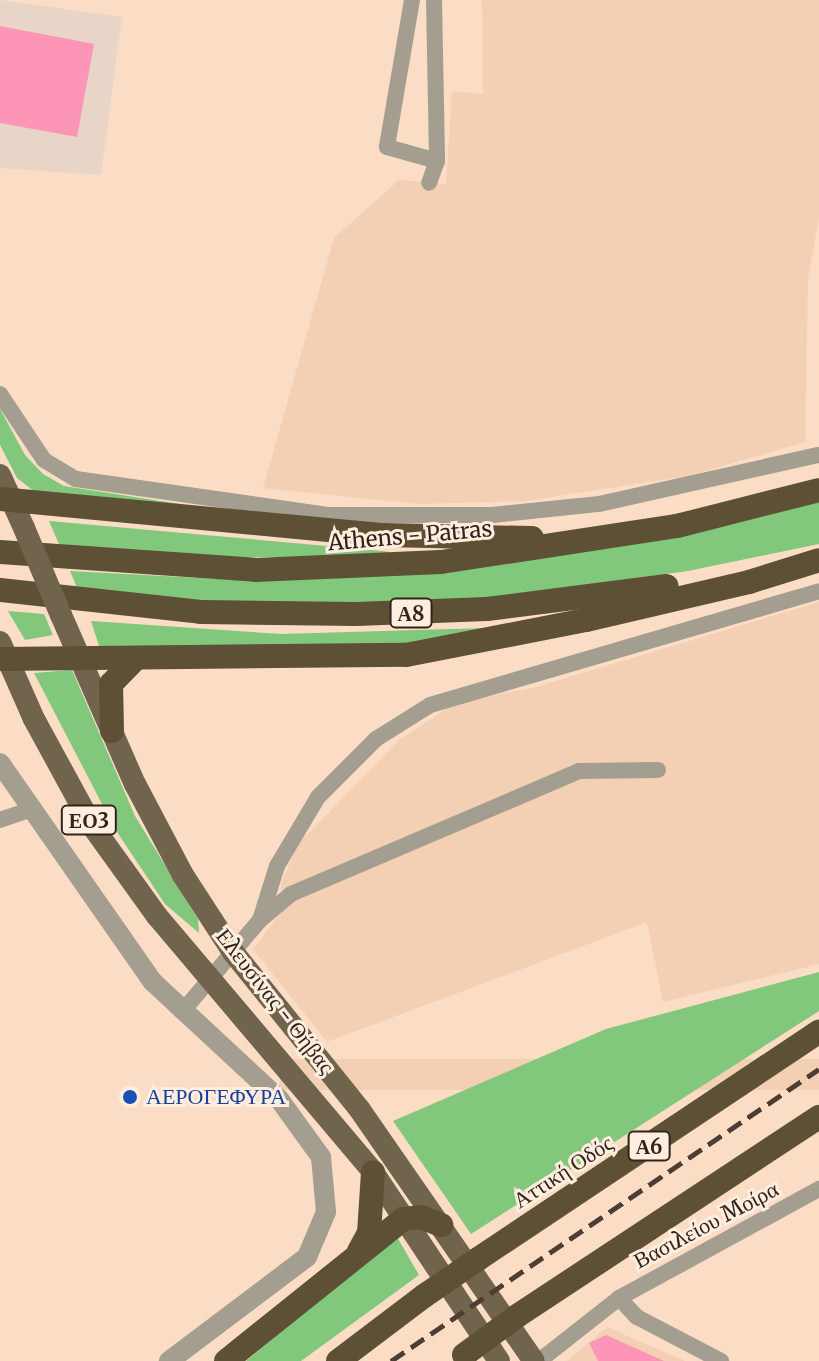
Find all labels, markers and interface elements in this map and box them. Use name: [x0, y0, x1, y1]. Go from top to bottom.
street label: Athens - Patras: [327, 516, 493, 556]
road number: Α8: [389, 597, 433, 629]
road number: ΕΟ3: [59, 804, 119, 836]
street label: Ελευσίνας - Θήβας: [210, 923, 340, 1079]
place label: ΑΕΡΟΓΕΦΥΡΑ: [146, 1084, 286, 1110]
marker: ΑΕΡΟΓΕΦΥΡΑ: [121, 1088, 139, 1106]
street label: Αττική Οδός: [508, 1130, 618, 1214]
road number: Α6: [627, 1130, 671, 1162]
street label: Βασιλείου Μοίρα: [629, 1176, 783, 1274]

